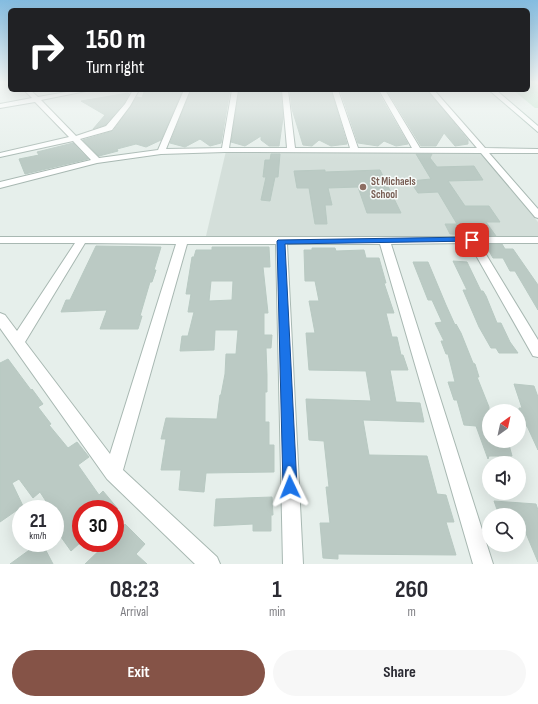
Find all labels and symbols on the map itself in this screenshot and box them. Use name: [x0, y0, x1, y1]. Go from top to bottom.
place label: St Michaels School: [371, 175, 416, 201]
marker: St Michaels School: [358, 182, 368, 192]
pin: [455, 223, 489, 257]
north arrow: [482, 404, 526, 448]
position arrow: [269, 466, 311, 508]
speed limit sign: 30: [72, 500, 124, 552]

